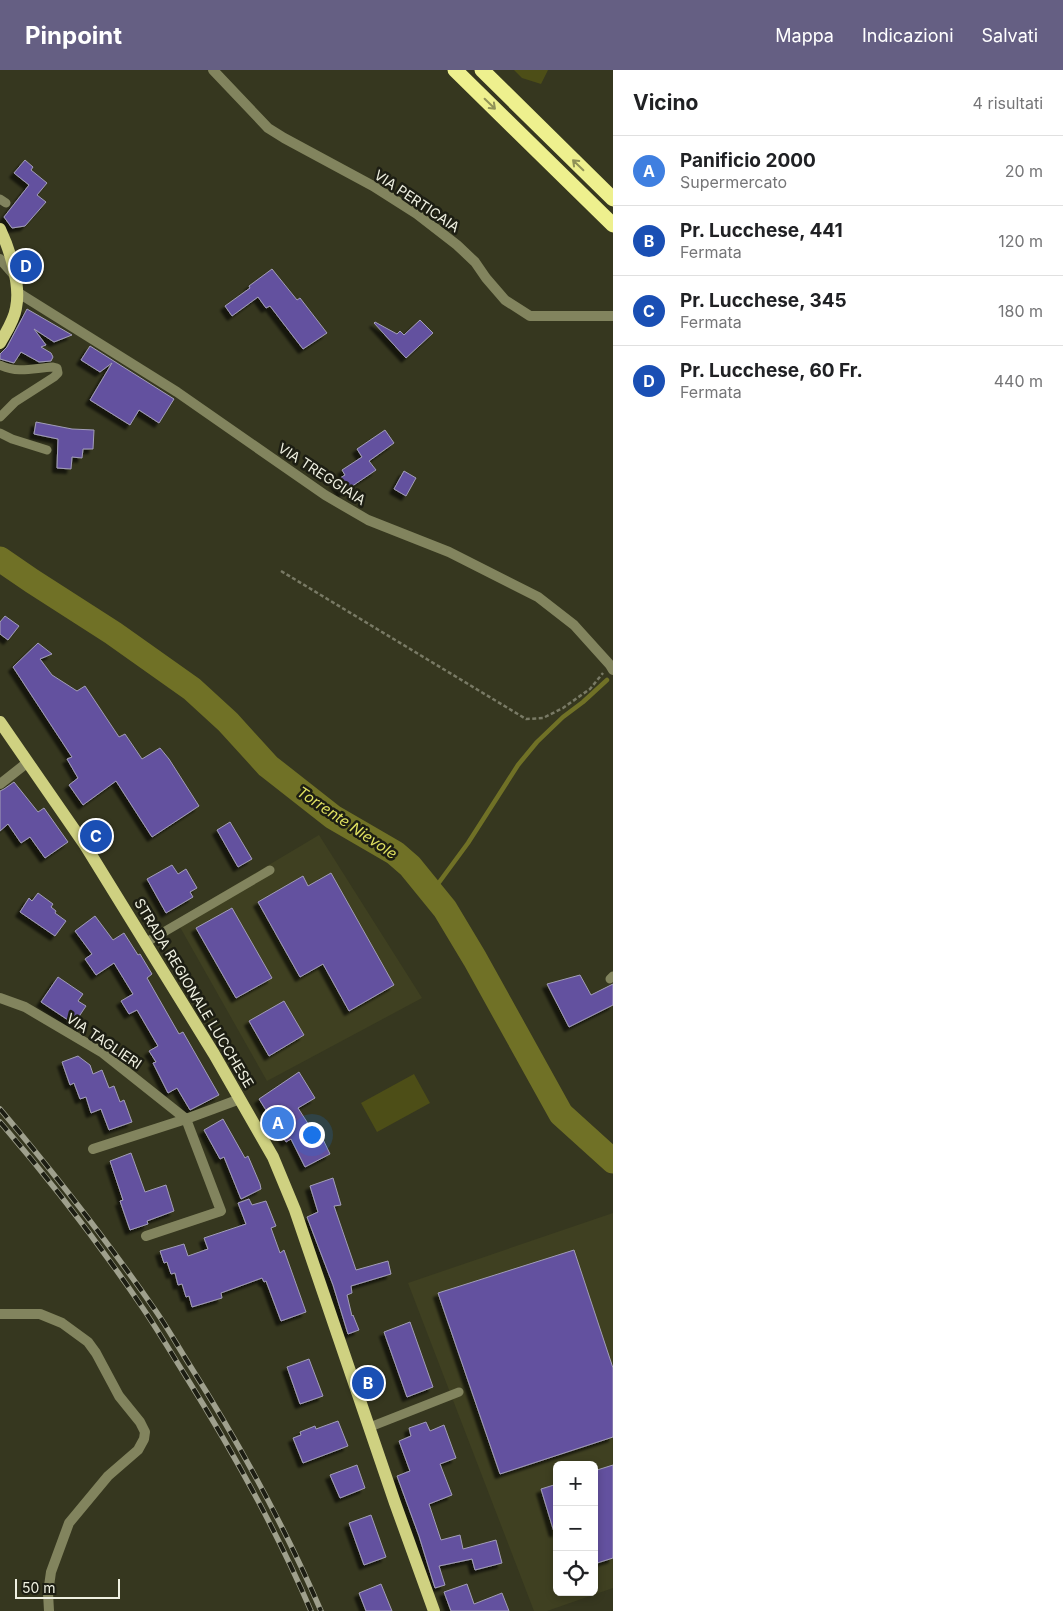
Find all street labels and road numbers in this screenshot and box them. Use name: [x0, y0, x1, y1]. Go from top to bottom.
street label: VIA PERTICAIA: [371, 166, 463, 236]
street label: VIA TREGGIAIA: [275, 439, 370, 508]
street label: STRADA REGIONALE LUCCHESE: [131, 895, 258, 1090]
street label: VIA TAGLIERI: [63, 1009, 145, 1072]

